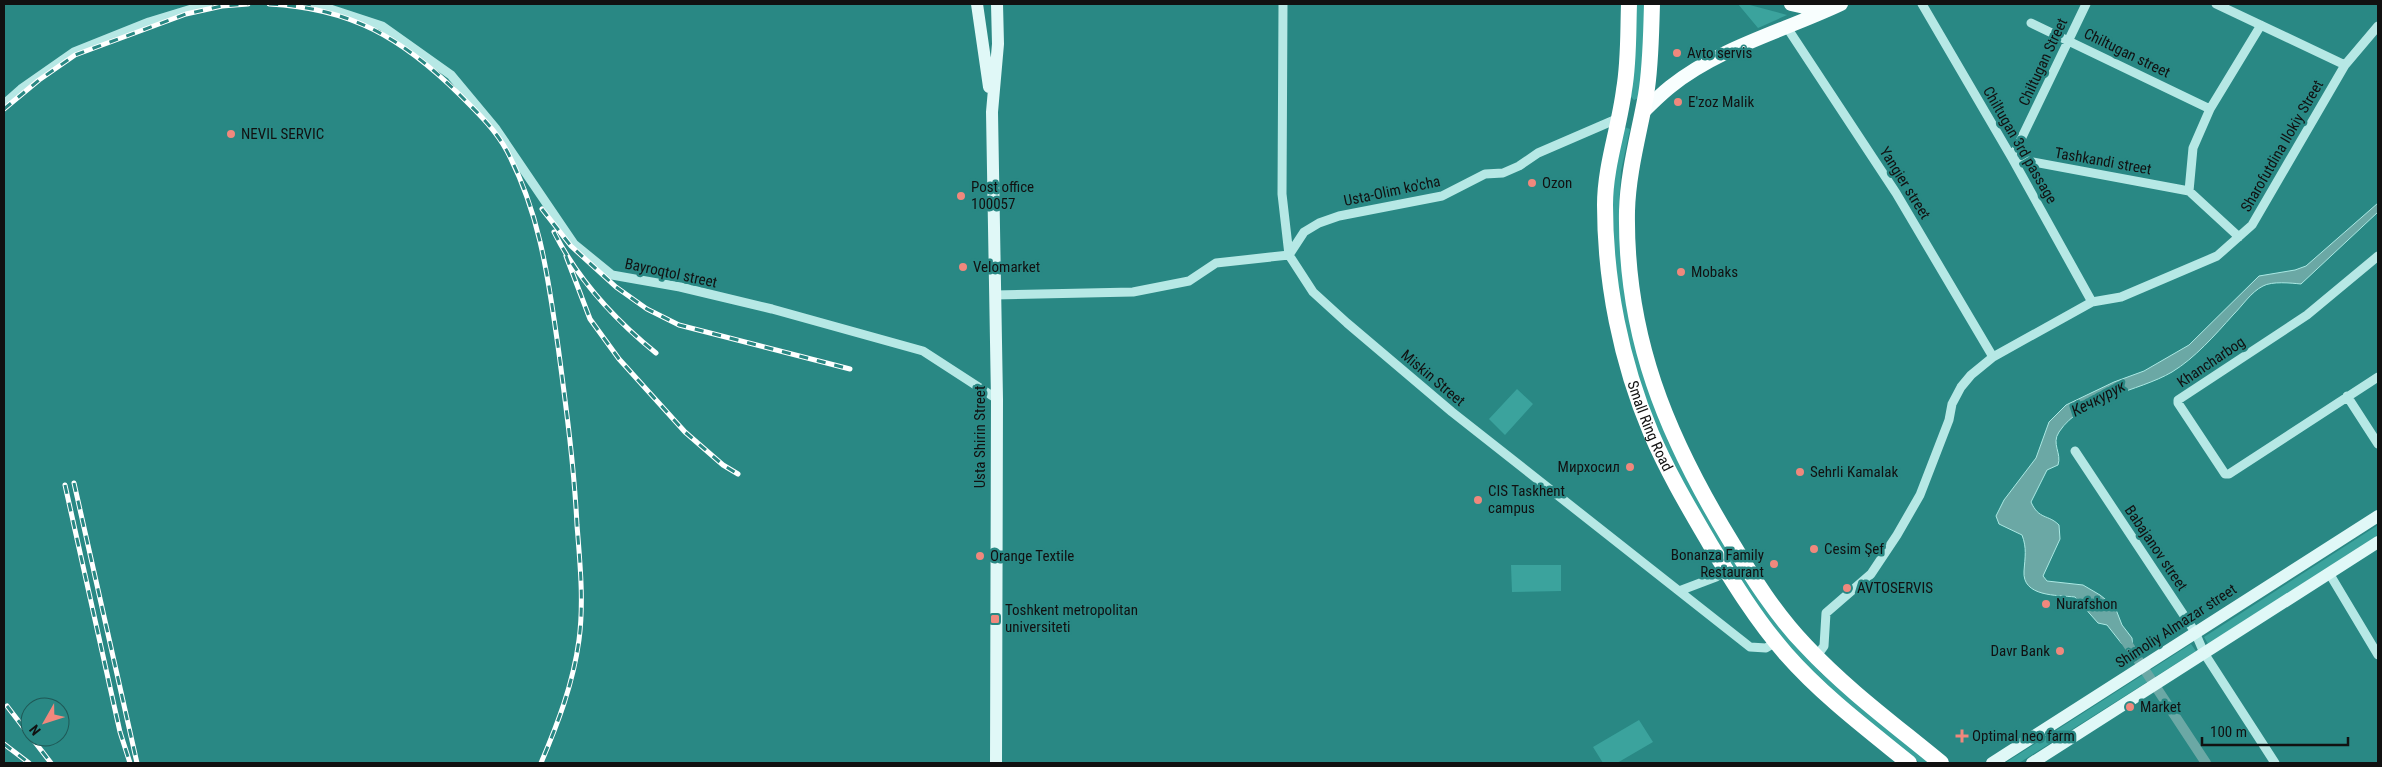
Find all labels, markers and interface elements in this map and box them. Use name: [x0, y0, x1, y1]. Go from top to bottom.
street label: Chiltugan Street: [2015, 15, 2071, 109]
street label: Chiltugаn street: [2081, 24, 2173, 82]
place label: Avto servis: [1687, 44, 1752, 62]
marker: Avto servis: [1671, 47, 1683, 59]
street label: Sharofutdina Ilokiy Street: [2237, 77, 2327, 215]
street label: Chiltugan 3rd passage: [1979, 83, 2061, 207]
place label: E'zoz Malik: [1688, 93, 1754, 111]
marker: E'zoz Malik: [1672, 96, 1684, 108]
place label: NEVIL SERVIC: [241, 125, 324, 143]
marker: NEVIL SERVIC: [225, 128, 237, 140]
street label: Yangier street: [1876, 144, 1934, 222]
street label: Tashkandi street: [2053, 144, 2153, 178]
street label: Usta-Olim ko'cha: [1342, 172, 1442, 210]
place label: Ozon: [1542, 174, 1572, 192]
marker: Ozon: [1526, 177, 1538, 189]
place label: Post office 100057: [971, 178, 1034, 213]
marker: Post office 100057: [955, 190, 967, 202]
street label: Bayroqtol street: [623, 254, 719, 292]
place label: Velomarket: [973, 258, 1040, 276]
marker: Velomarket: [957, 261, 969, 273]
place label: Mobaks: [1691, 263, 1738, 281]
marker: Mobaks: [1675, 266, 1687, 278]
street label: Khancharbog: [2174, 333, 2248, 391]
street label: Miskin Street: [1397, 346, 1469, 410]
water label: Кечкурук: [2068, 376, 2129, 421]
street label: Small Ring Road: [1623, 378, 1677, 474]
street label: Usta Shirin Street: [971, 386, 989, 488]
place label: Мирхосил: [1558, 458, 1620, 476]
marker: Мирхосил: [1624, 461, 1636, 473]
place label: Sehrli Kamalak: [1810, 463, 1898, 481]
marker: Sehrli Kamalak: [1794, 466, 1806, 478]
place label: CIS Taskhent campus: [1488, 482, 1565, 517]
marker: CIS Taskhent campus: [1472, 494, 1484, 506]
street label: Babajanov street: [2121, 502, 2191, 594]
place label: Cesim Şef: [1824, 540, 1884, 558]
marker: Cesim Şef: [1808, 543, 1820, 555]
place label: Bonanza Family Restaurant: [1671, 546, 1764, 581]
place label: Orange Textile: [990, 547, 1074, 565]
marker: Orange Textile: [974, 550, 986, 562]
marker: Bonanza Family Restaurant: [1768, 558, 1780, 570]
place label: AVTOSERVIS: [1857, 579, 1933, 597]
street label: Shimoliy Almazar street: [2112, 580, 2240, 672]
marker: AVTOSERVIS: [1841, 582, 1853, 594]
place label: Nurafshon: [2056, 595, 2118, 613]
marker: Nurafshon: [2040, 598, 2052, 610]
place label: Toshkent metropolitan universiteti: [1005, 601, 1138, 636]
marker: Toshkent metropolitan universiteti: [989, 613, 1001, 625]
place label: Davr Bank: [1991, 642, 2050, 660]
marker: Davr Bank: [2054, 645, 2066, 657]
north arrow: [20, 697, 70, 747]
place label: Market: [2140, 698, 2181, 716]
marker: Market: [2124, 701, 2136, 713]
scale bar: [2202, 714, 2348, 746]
text: N: [26, 722, 44, 739]
text: 100 m: [2210, 723, 2247, 741]
place label: Optimal neo farm: [1972, 727, 2075, 745]
marker: Optimal neo farm: [1956, 730, 1968, 742]

